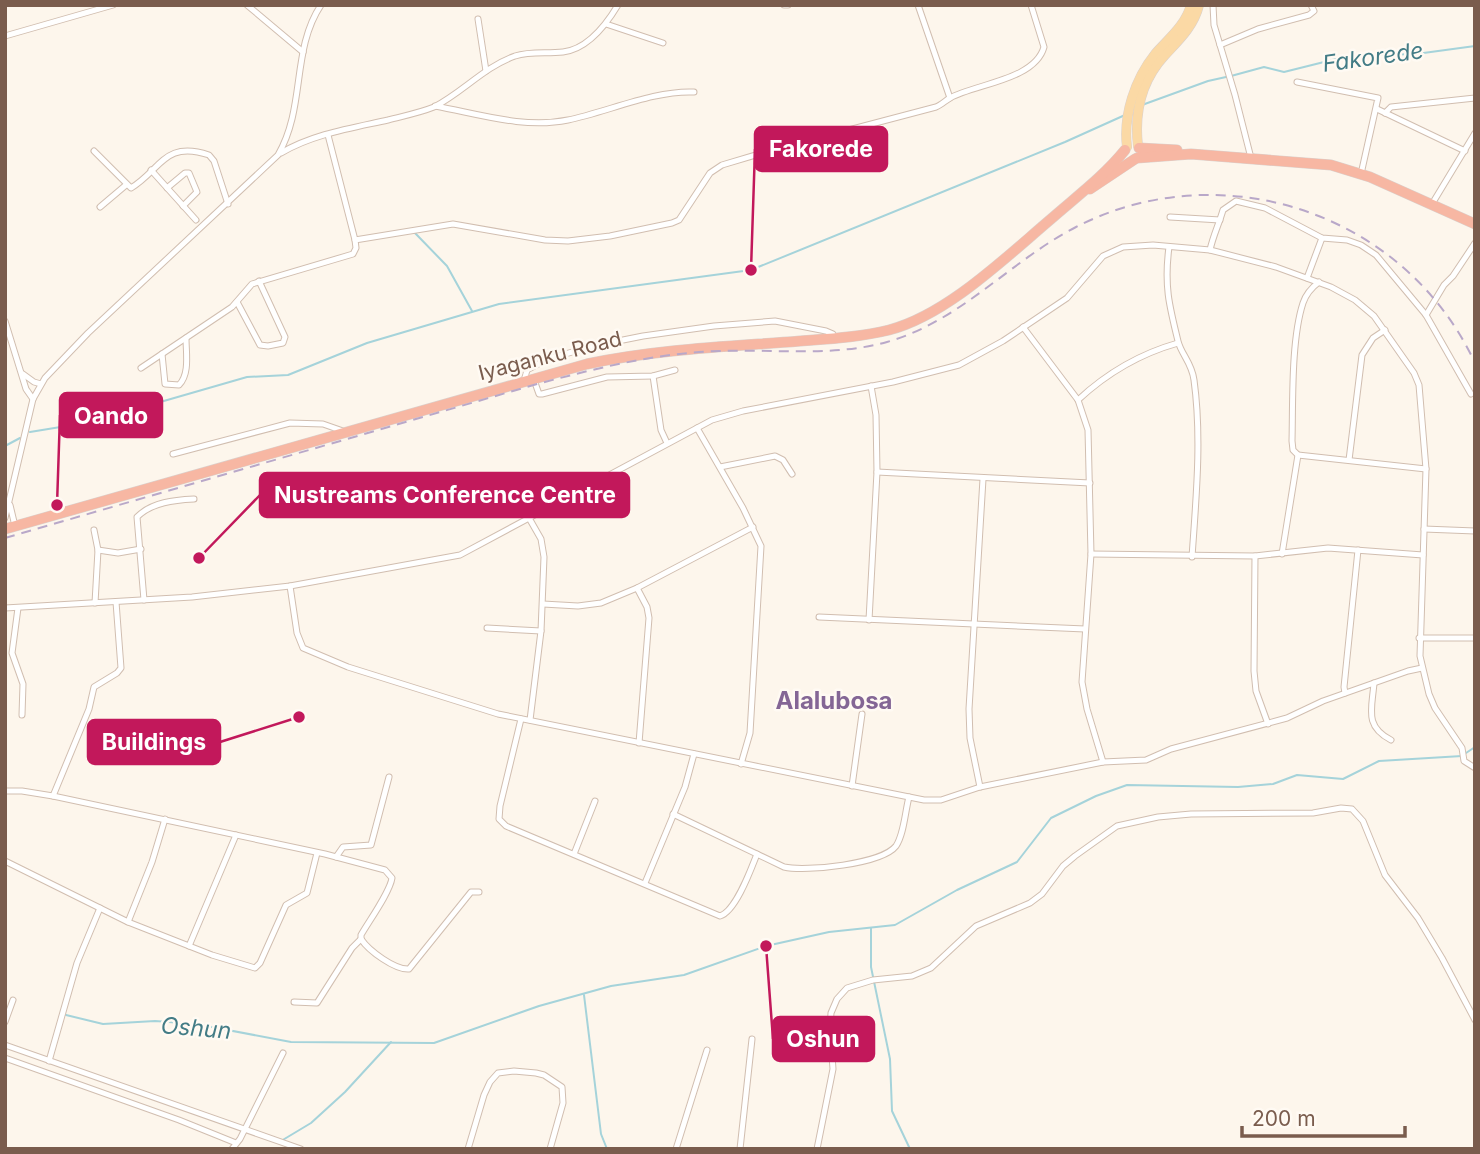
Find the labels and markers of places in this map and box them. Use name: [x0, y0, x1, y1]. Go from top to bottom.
callout: Fakorede: [755, 127, 887, 171]
callout: Oando: [60, 393, 162, 437]
callout: Nustreams Conference Centre: [260, 473, 629, 517]
callout: Buildings: [88, 720, 220, 764]
callout: Oshun: [773, 1017, 874, 1061]

